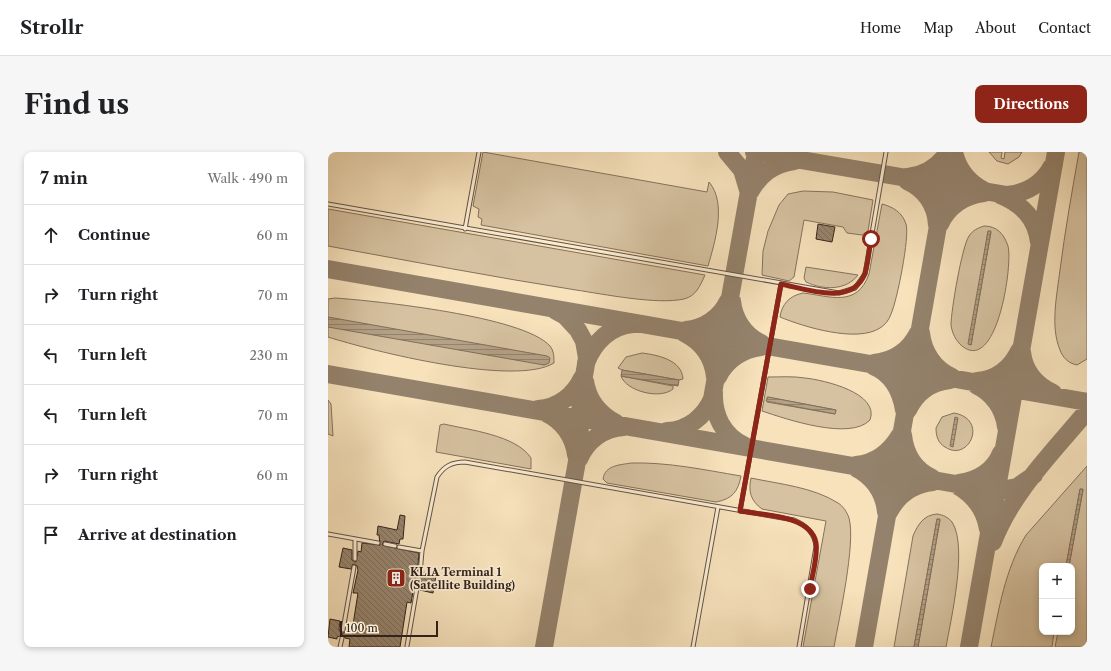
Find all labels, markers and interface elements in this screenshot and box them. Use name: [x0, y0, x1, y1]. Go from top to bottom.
text: Strollr: [20, 16, 84, 39]
text: Home: [860, 19, 901, 37]
text: Map: [923, 19, 953, 37]
text: About: [975, 19, 1016, 37]
text: Contact: [1038, 19, 1091, 37]
button: Directions: [975, 85, 1087, 123]
text: Find us: [24, 87, 129, 121]
text: 7 min: [40, 168, 88, 188]
text: Walk · 490 m: [207, 170, 288, 186]
icon: ahead: [40, 224, 62, 246]
text: Continue: [78, 225, 150, 244]
text: 60 m: [257, 227, 288, 243]
route start: [862, 230, 880, 248]
icon: right: [40, 284, 62, 306]
text: Turn right: [78, 285, 158, 304]
text: 70 m: [258, 287, 288, 303]
icon: left: [40, 344, 62, 366]
text: Turn left: [78, 345, 147, 364]
text: 230 m: [250, 347, 288, 363]
icon: left: [40, 404, 62, 426]
text: Turn left: [78, 405, 147, 424]
text: 70 m: [258, 407, 288, 423]
icon: right: [40, 464, 62, 486]
text: Turn right: [78, 465, 158, 484]
text: 60 m: [257, 467, 288, 483]
icon: arrive: [40, 524, 62, 546]
text: Arrive at destination: [78, 525, 237, 544]
map controls: [1039, 563, 1075, 635]
button: +: [1039, 563, 1075, 599]
place label: KLIA Terminal 1 (Satellite Building): [410, 565, 516, 592]
building icon: KLIA Terminal 1 (Satellite Building): [385, 567, 407, 589]
route end: [801, 580, 819, 598]
button: −: [1039, 599, 1075, 635]
scale bar: [340, 619, 438, 638]
text: 100 m: [346, 621, 378, 635]

